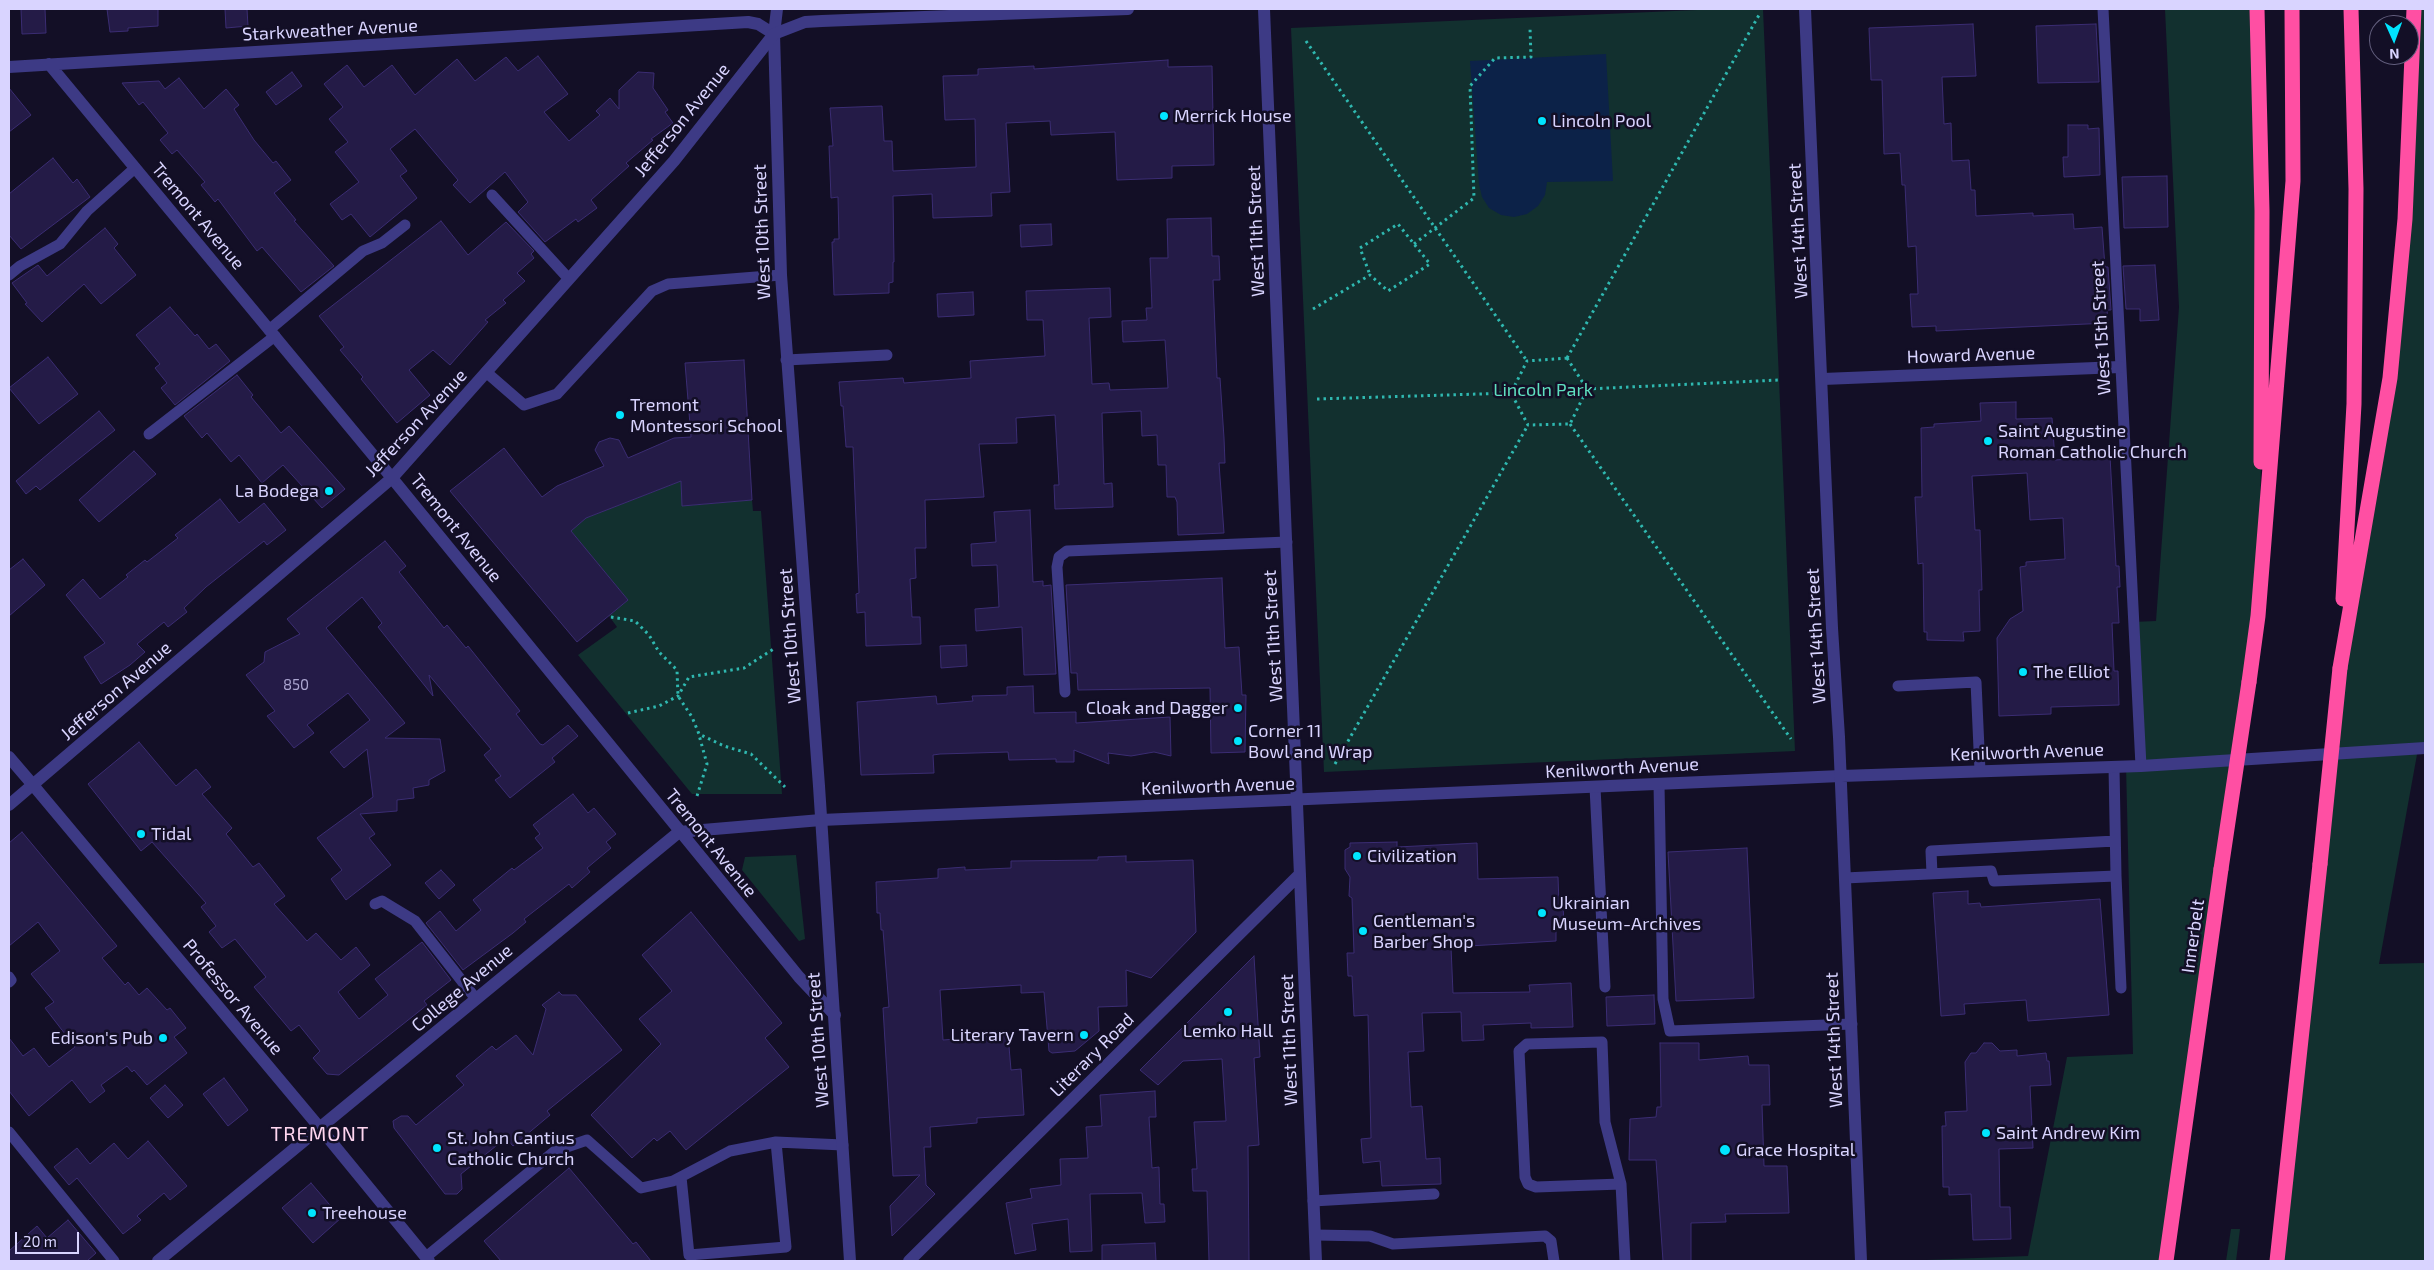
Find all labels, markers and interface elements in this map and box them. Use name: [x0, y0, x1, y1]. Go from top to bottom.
street label: Starkweather Avenue: [242, 15, 418, 45]
north arrow: [2369, 15, 2419, 65]
text: N: [2389, 46, 2400, 63]
street label: Jefferson Avenue: [630, 59, 734, 181]
place label: Merrick House: [1174, 105, 1292, 127]
marker: Merrick House: [1158, 110, 1170, 122]
place label: Lincoln Pool: [1552, 110, 1651, 132]
marker: Lincoln Pool: [1536, 115, 1548, 127]
street label: Tremont Avenue: [147, 158, 249, 274]
street label: West 14th Street: [1784, 163, 1812, 299]
street label: West 10th Street: [749, 164, 775, 300]
street label: West 11th Street: [1243, 165, 1269, 297]
street label: West 15th Street: [2087, 260, 2115, 396]
street label: Howard Avenue: [1906, 342, 2036, 368]
street label: Jefferson Avenue: [361, 365, 471, 481]
park label: Lincoln Park: [1493, 379, 1593, 401]
place label: Tremont Montessori School: [630, 394, 782, 436]
marker: Tremont Montessori School: [614, 409, 626, 421]
place label: Saint Augustine Roman Catholic Church: [1998, 420, 2187, 462]
marker: Saint Augustine Roman Catholic Church: [1982, 435, 1994, 447]
street label: Tremont Avenue: [406, 469, 506, 587]
place label: La Bodega: [235, 480, 319, 502]
marker: La Bodega: [323, 485, 335, 497]
street label: West 10th Street: [774, 568, 806, 704]
street label: West 14th Street: [1802, 568, 1830, 704]
street label: West 11th Street: [1259, 569, 1287, 703]
street label: Jefferson Avenue: [56, 637, 176, 745]
place label: The Elliot: [2033, 661, 2110, 683]
marker: The Elliot: [2017, 666, 2029, 678]
house number: 850: [283, 676, 309, 694]
place label: Cloak and Dagger: [1086, 697, 1228, 719]
marker: Cloak and Dagger: [1232, 702, 1244, 714]
place label: Corner 11 Bowl and Wrap: [1248, 720, 1373, 762]
marker: Corner 11 Bowl and Wrap: [1232, 735, 1244, 747]
street label: Kenilworth Avenue: [1950, 739, 2104, 765]
street label: Kenilworth Avenue: [1545, 753, 1699, 783]
street label: Kenilworth Avenue: [1141, 773, 1295, 799]
street label: Tremont Avenue: [661, 784, 761, 902]
place label: Tidal: [151, 823, 191, 845]
marker: Tidal: [135, 828, 147, 840]
place label: Civilization: [1367, 845, 1457, 867]
marker: Civilization: [1351, 850, 1363, 862]
place label: Ukrainian Museum-Archives: [1552, 892, 1701, 934]
street label: Innerbelt: [2177, 898, 2209, 974]
marker: Ukrainian Museum-Archives: [1536, 907, 1548, 919]
place label: Gentleman's Barber Shop: [1373, 910, 1475, 952]
marker: Gentleman's Barber Shop: [1357, 925, 1369, 937]
street label: Professor Avenue: [178, 935, 288, 1059]
street label: College Avenue: [407, 940, 517, 1036]
street label: West 10th Street: [802, 972, 834, 1108]
street label: West 14th Street: [1821, 972, 1847, 1108]
street label: West 11th Street: [1276, 974, 1302, 1106]
marker: Lemko Hall: [1222, 1006, 1234, 1018]
street label: Literary Road: [1046, 1009, 1138, 1101]
place label: Lemko Hall: [1183, 1020, 1273, 1042]
place label: Literary Tavern: [950, 1024, 1074, 1046]
place label: Edison's Pub: [50, 1027, 153, 1049]
marker: Literary Tavern: [1078, 1029, 1090, 1041]
marker: Edison's Pub: [157, 1032, 169, 1044]
district label: TREMONT: [270, 1122, 370, 1146]
place label: Saint Andrew Kim: [1996, 1122, 2140, 1144]
place label: St. John Cantius Catholic Church: [447, 1127, 575, 1170]
marker: Saint Andrew Kim: [1980, 1127, 1992, 1139]
place label: Grace Hospital: [1736, 1139, 1855, 1161]
marker: St. John Cantius Catholic Church: [431, 1142, 443, 1154]
marker: Grace Hospital: [1718, 1143, 1732, 1157]
place label: Treehouse: [322, 1202, 407, 1224]
marker: Treehouse: [306, 1207, 318, 1219]
scale bar: [18, 1222, 81, 1254]
text: 20 m: [23, 1232, 57, 1250]

